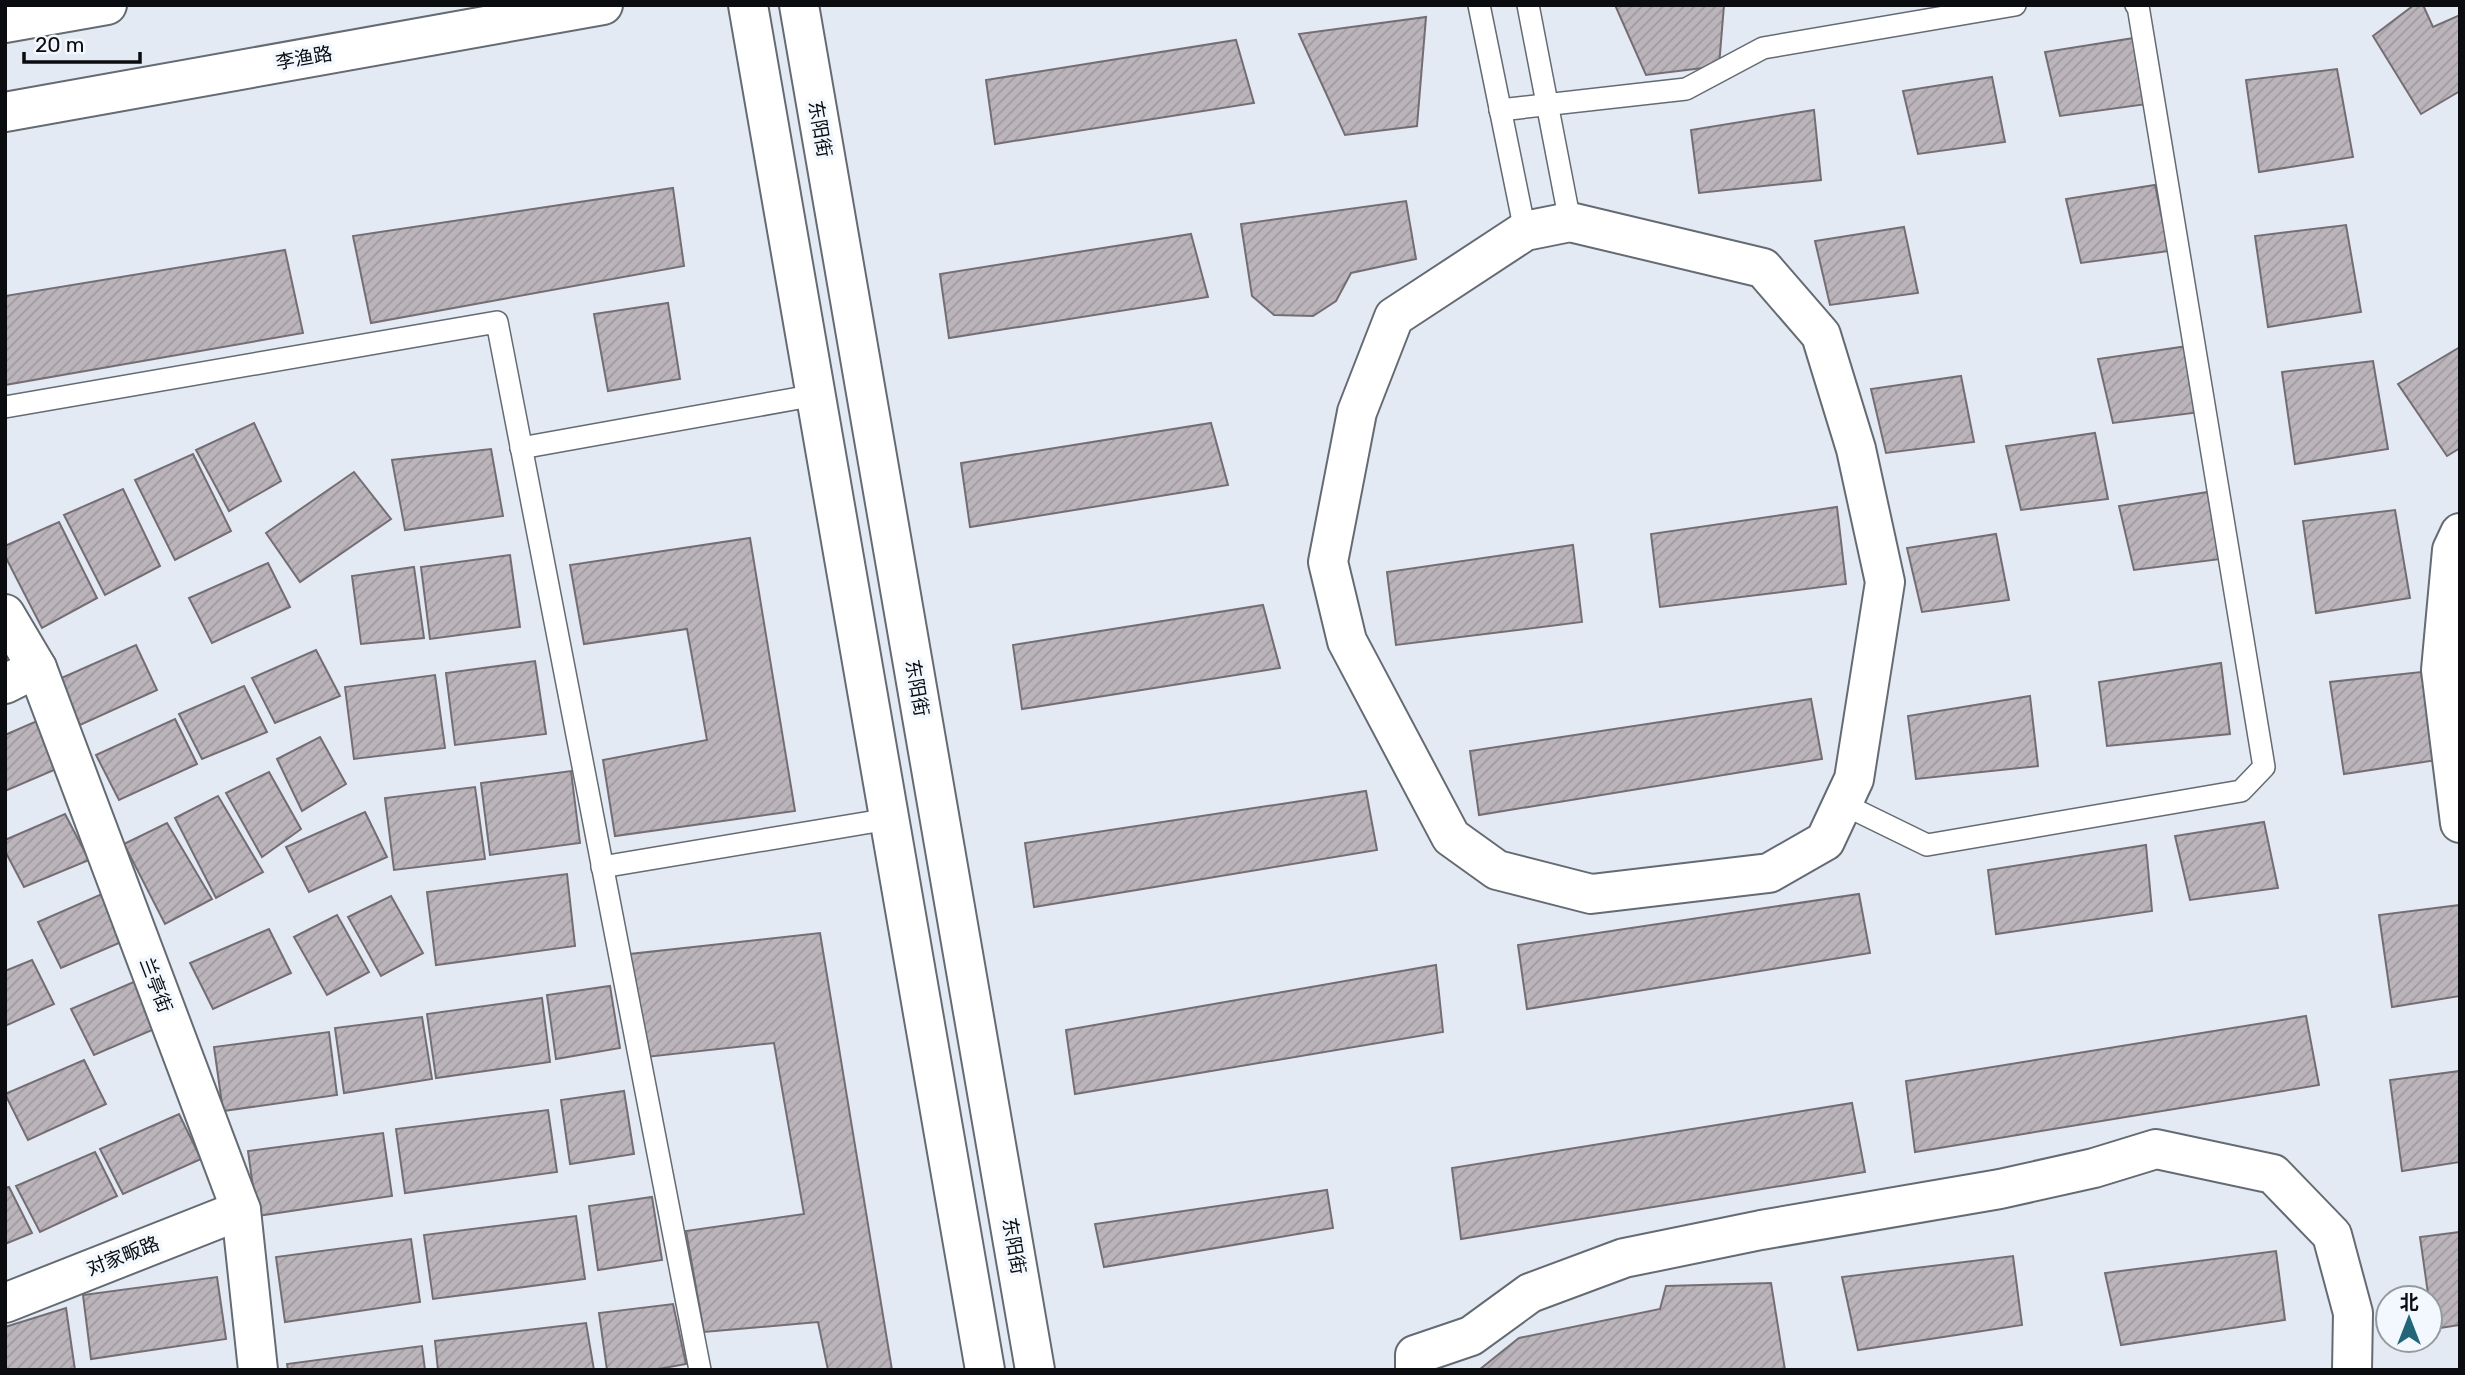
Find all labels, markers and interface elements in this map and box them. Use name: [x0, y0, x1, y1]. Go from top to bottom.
scale bar: [24, 21, 140, 65]
text: 20 m: [35, 32, 84, 57]
street label: 李渔路: [274, 42, 334, 74]
street label: 东阳街: [804, 99, 836, 159]
street label: 东阳街: [901, 658, 933, 718]
street label: 兰亭街: [135, 954, 177, 1016]
street label: 东阳街: [998, 1216, 1030, 1276]
street label: 对家畈路: [83, 1232, 163, 1280]
north arrow: [2374, 1284, 2444, 1354]
text: 北: [2399, 1291, 2419, 1314]

